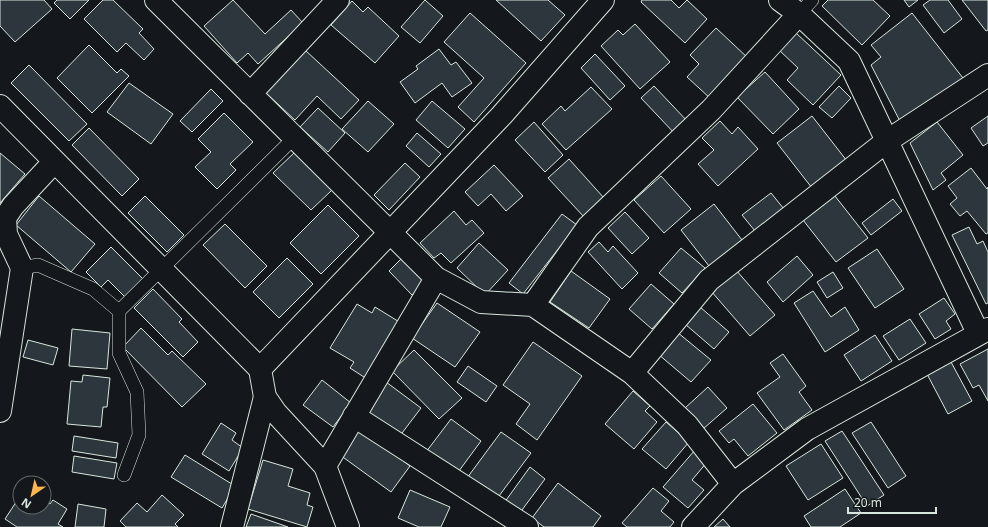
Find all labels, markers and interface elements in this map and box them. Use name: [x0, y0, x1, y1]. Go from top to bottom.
north arrow: [12, 475, 52, 515]
scale bar: [848, 489, 936, 515]
text: 20 m: [854, 494, 882, 511]
text: N: [18, 495, 34, 512]

